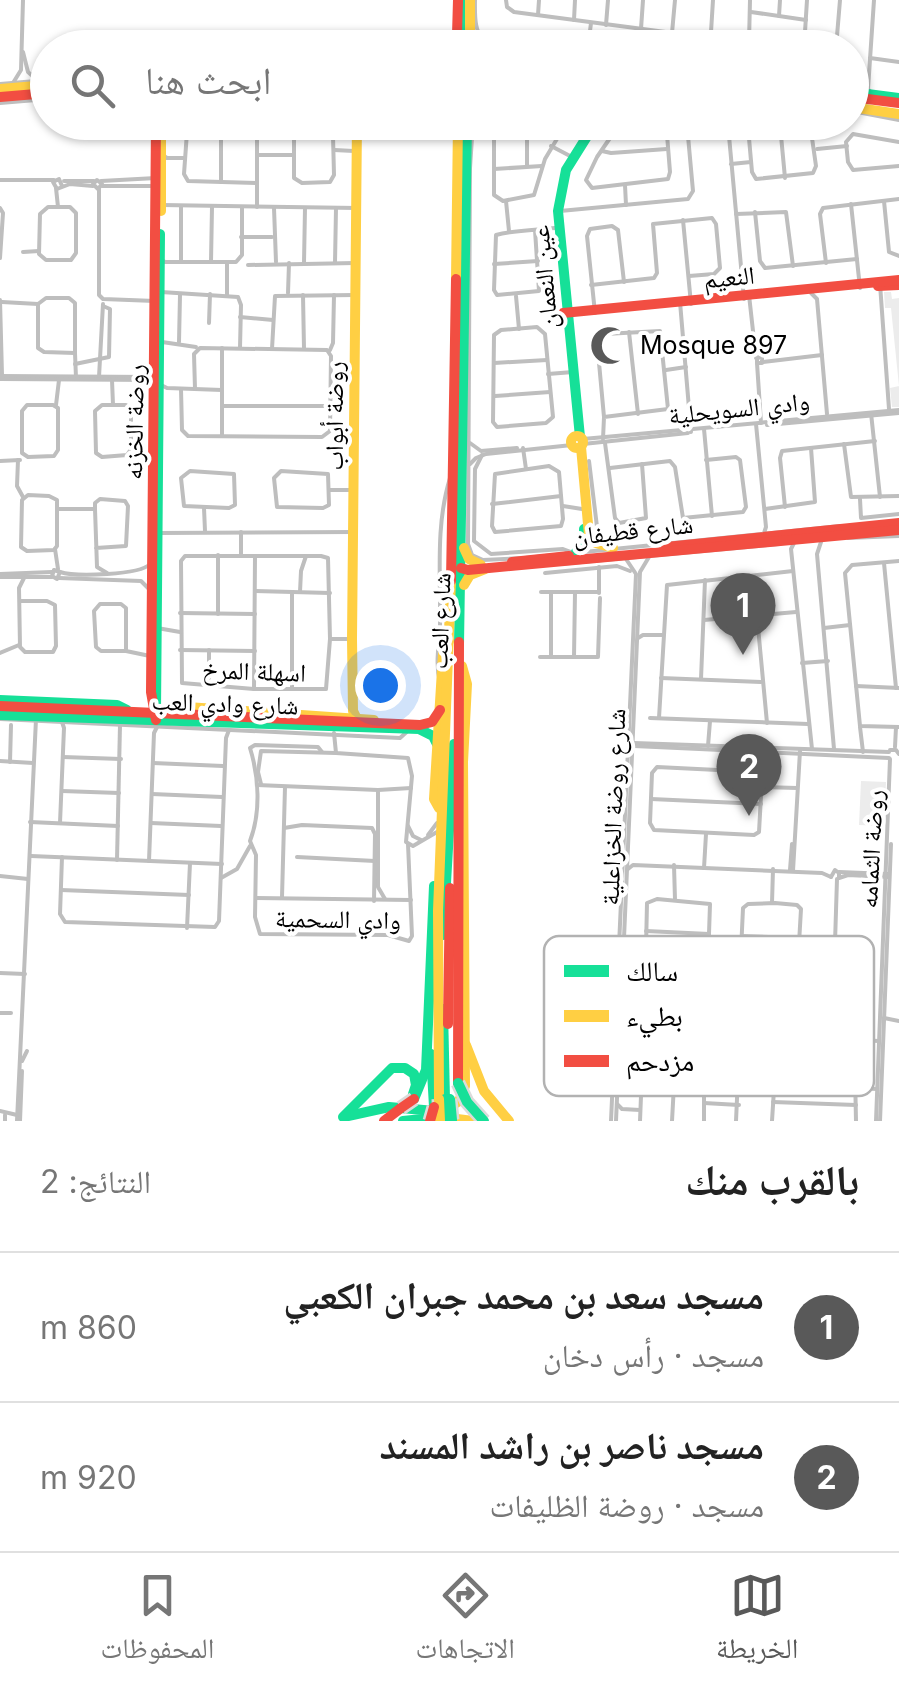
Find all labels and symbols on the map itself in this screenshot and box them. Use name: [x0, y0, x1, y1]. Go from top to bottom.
street label: عين النعمان: [525, 224, 564, 330]
street label: النعيم: [702, 259, 756, 297]
mosque icon: Mosque 897: [589, 324, 631, 366]
place label: Mosque 897: [640, 330, 787, 360]
street label: روضة أبواب: [319, 361, 349, 471]
street label: روضة الخزنه: [118, 364, 150, 480]
street label: وادي السويحلية: [667, 386, 812, 436]
street label: شارع قطيفان: [572, 509, 695, 552]
street label: شارع العب: [423, 572, 458, 670]
pin: 1: [710, 572, 776, 655]
street label: اسهلة المرخ: [201, 654, 306, 689]
your location: [355, 660, 406, 711]
street label: شارع وادي العب: [151, 685, 299, 726]
street label: شارع روضة الخزاعلية: [595, 708, 632, 906]
pin: 2: [716, 734, 782, 816]
street label: روضة الثمامه: [853, 789, 889, 909]
street label: وادي السحمية: [275, 903, 401, 940]
legend: [544, 936, 874, 1096]
text: سالك: [626, 954, 678, 988]
text: بطيء: [626, 999, 683, 1039]
text: مزدحم: [626, 1044, 694, 1080]

